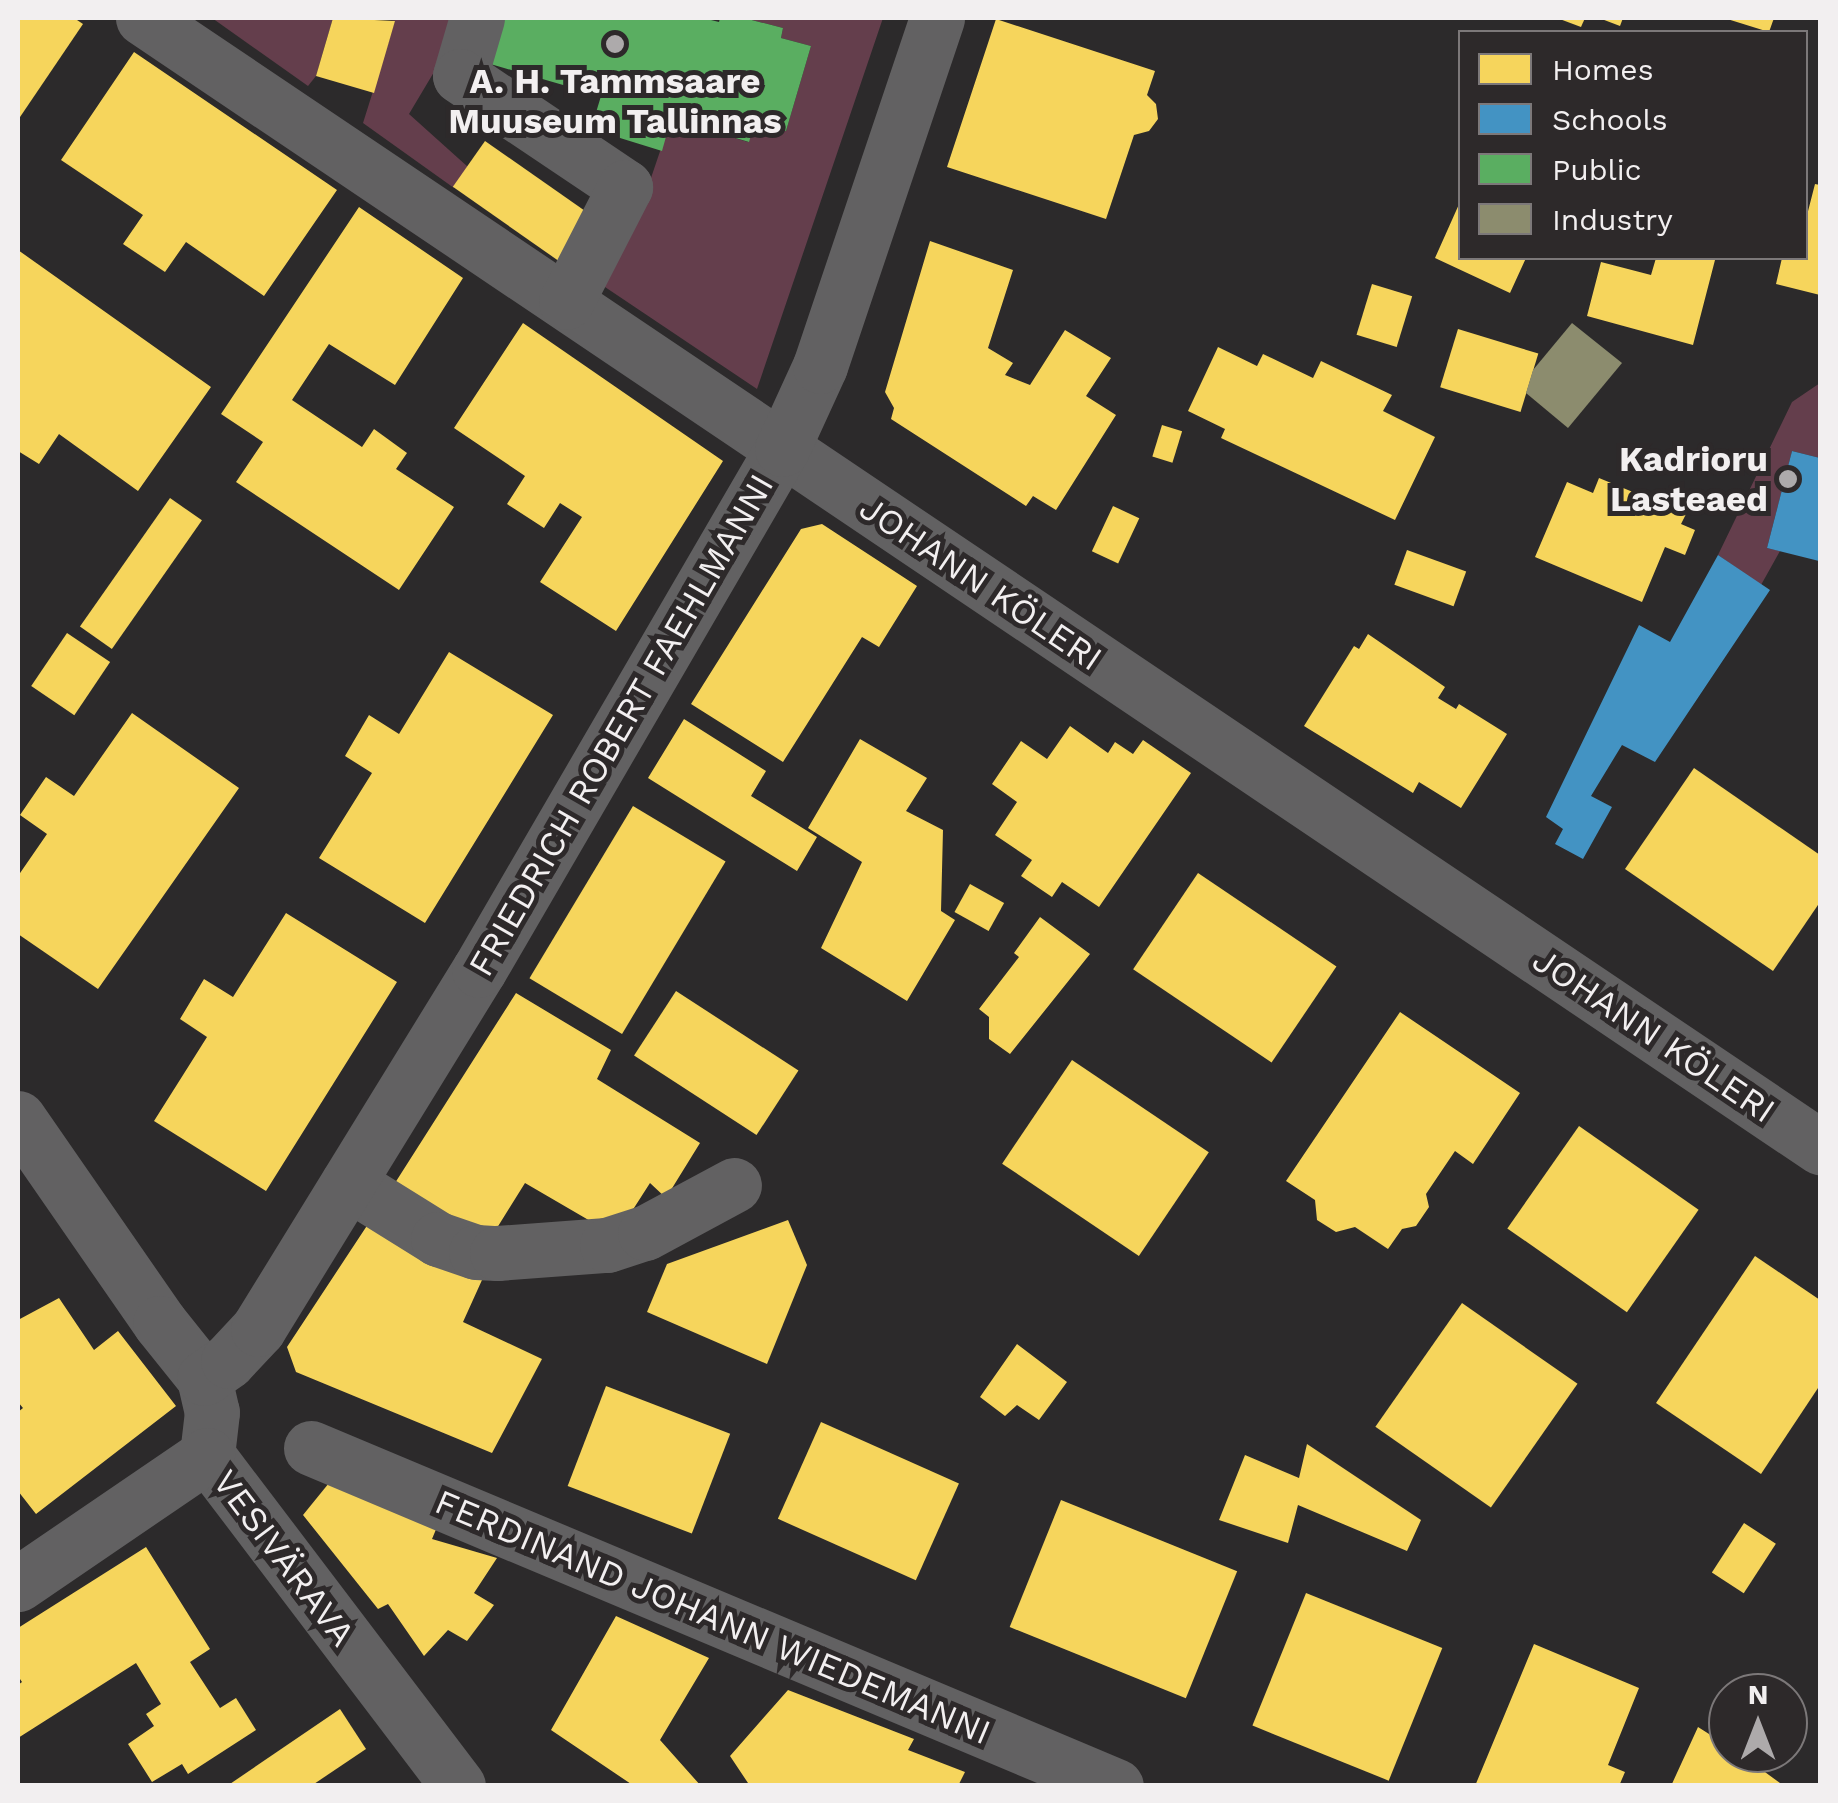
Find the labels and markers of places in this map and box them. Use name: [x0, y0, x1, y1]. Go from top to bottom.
marker: A. H. Tammsaare Muuseum Tallinnas: [604, 33, 626, 55]
place label: A. H. Tammsaare Muuseum Tallinnas: [448, 60, 782, 142]
place label: Kadrioru Lasteaed: [1610, 438, 1768, 520]
marker: Kadrioru Lasteaed: [1777, 468, 1799, 490]

